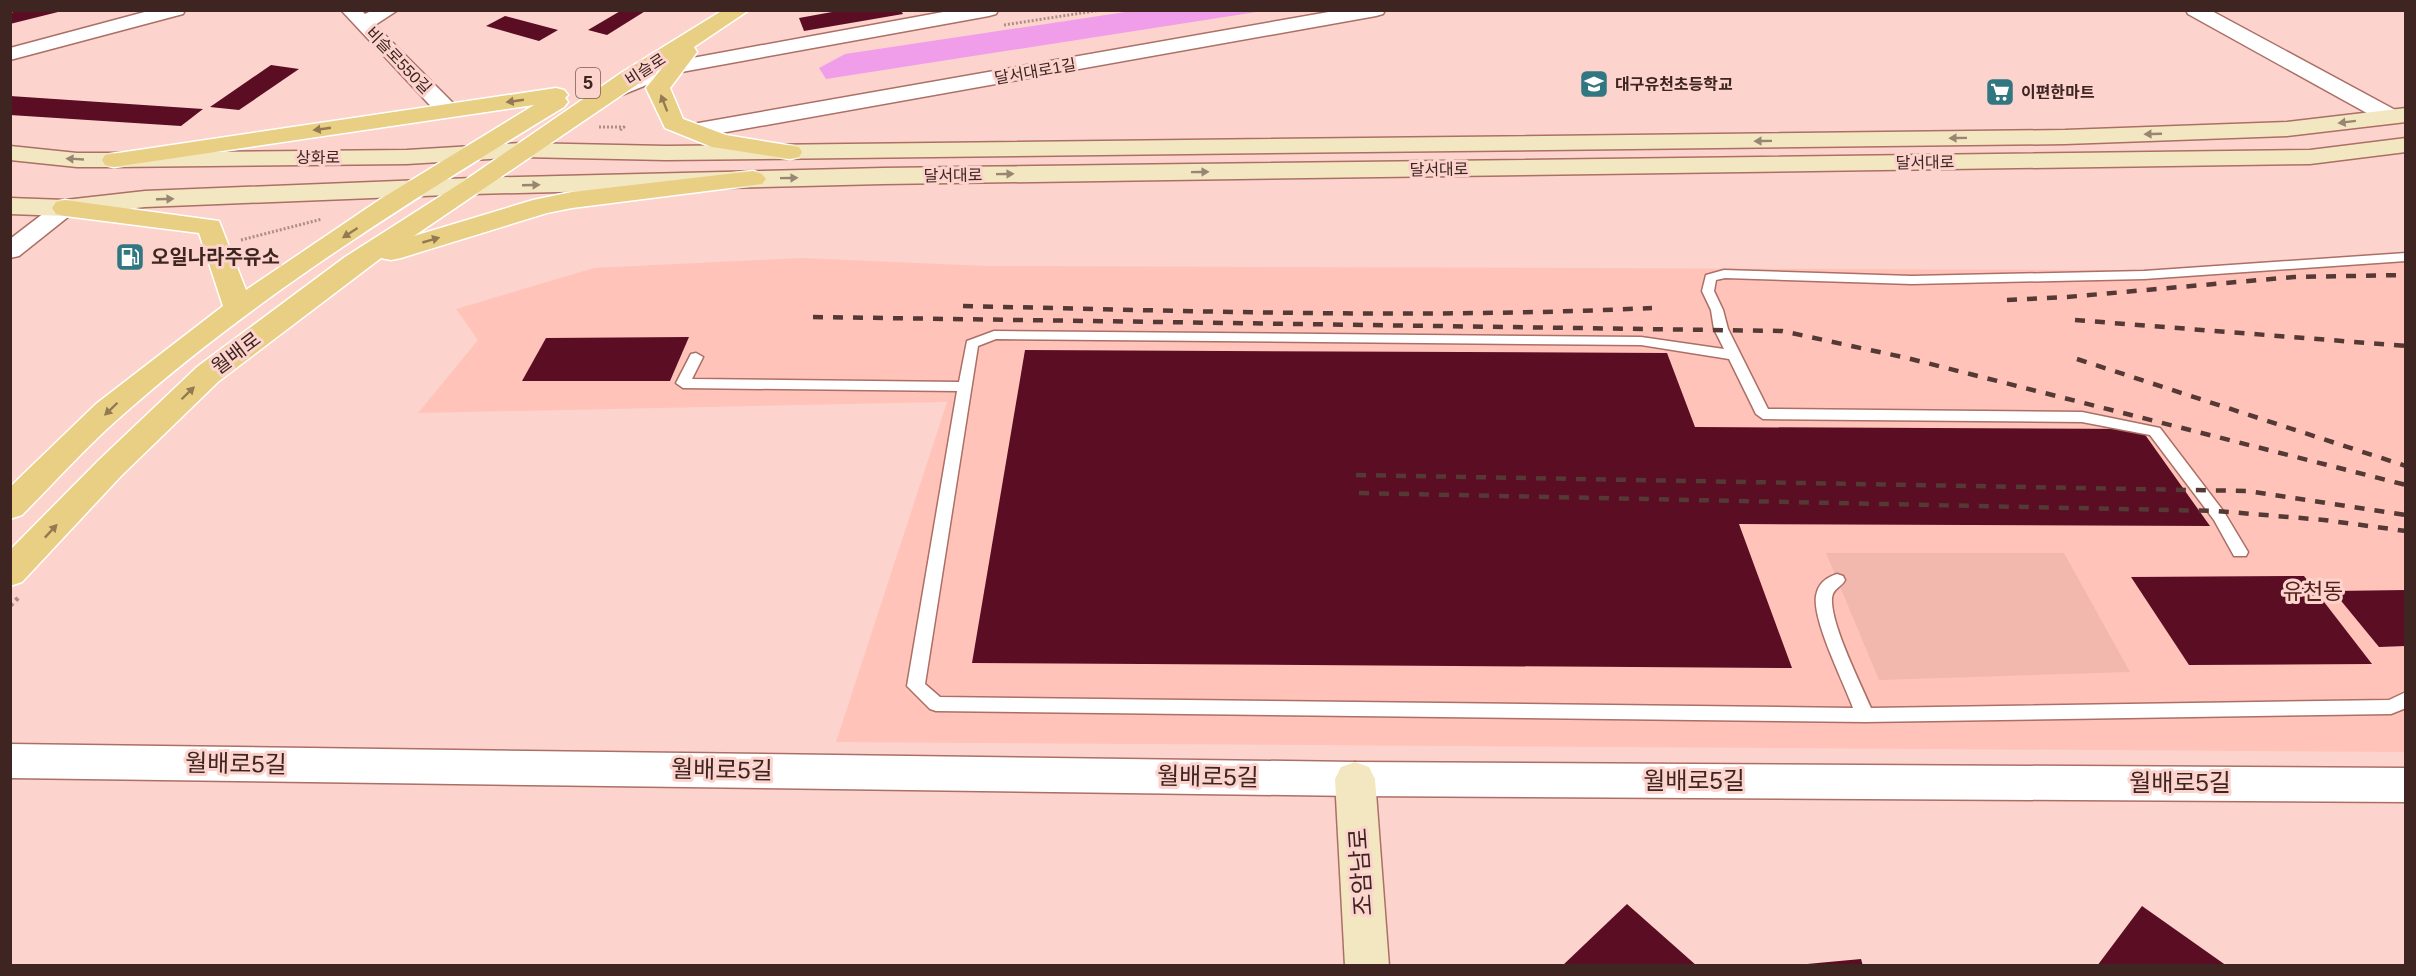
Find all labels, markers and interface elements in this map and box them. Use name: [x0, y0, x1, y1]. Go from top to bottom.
street label: 비슬로550길: [363, 24, 434, 97]
street label: 비슬로: [622, 50, 669, 89]
street label: 달서대로1길: [993, 56, 1077, 87]
road number: 5: [576, 68, 600, 98]
school or university icon: 대구유천초등학교: [1578, 68, 1610, 100]
place label: 대구유천초등학교: [1615, 75, 1733, 93]
supermarket icon: 이편한마트: [1984, 76, 2016, 108]
place label: 이편한마트: [2021, 83, 2095, 101]
one-way arrow: [659, 94, 669, 112]
one-way arrow: [505, 96, 524, 105]
one-way arrow: [2338, 117, 2357, 127]
one-way arrow: [312, 125, 331, 134]
one-way arrow: [2143, 129, 2162, 139]
one-way arrow: [1948, 133, 1967, 143]
one-way arrow: [1754, 136, 1773, 145]
street label: 상화로: [296, 149, 340, 166]
street label: 달서대로: [1895, 153, 1955, 172]
one-way arrow: [66, 155, 85, 164]
street label: 달서대로: [1409, 160, 1469, 179]
street label: 달서대로: [923, 166, 983, 185]
one-way arrow: [1190, 167, 1209, 177]
one-way arrow: [995, 170, 1014, 179]
one-way arrow: [780, 173, 799, 183]
one-way arrow: [522, 180, 541, 190]
one-way arrow: [156, 194, 175, 203]
one-way arrow: [342, 227, 358, 238]
one-way arrow: [422, 235, 440, 244]
fuel station icon: 오일나라주유소: [114, 241, 146, 273]
place label: 오일나라주유소: [151, 246, 280, 268]
street label: 월배로: [207, 328, 265, 378]
one-way arrow: [181, 386, 195, 400]
one-way arrow: [104, 402, 118, 416]
one-way arrow: [43, 524, 57, 538]
district label: 유천동: [2283, 579, 2343, 604]
street label: 월배로5길: [185, 749, 287, 778]
street label: 월배로5길: [671, 755, 773, 784]
street label: 월배로5길: [1157, 762, 1259, 791]
street label: 월배로5길: [1643, 767, 1745, 794]
street label: 월배로5길: [2129, 769, 2231, 796]
street label: 조암남로: [1344, 827, 1377, 917]

